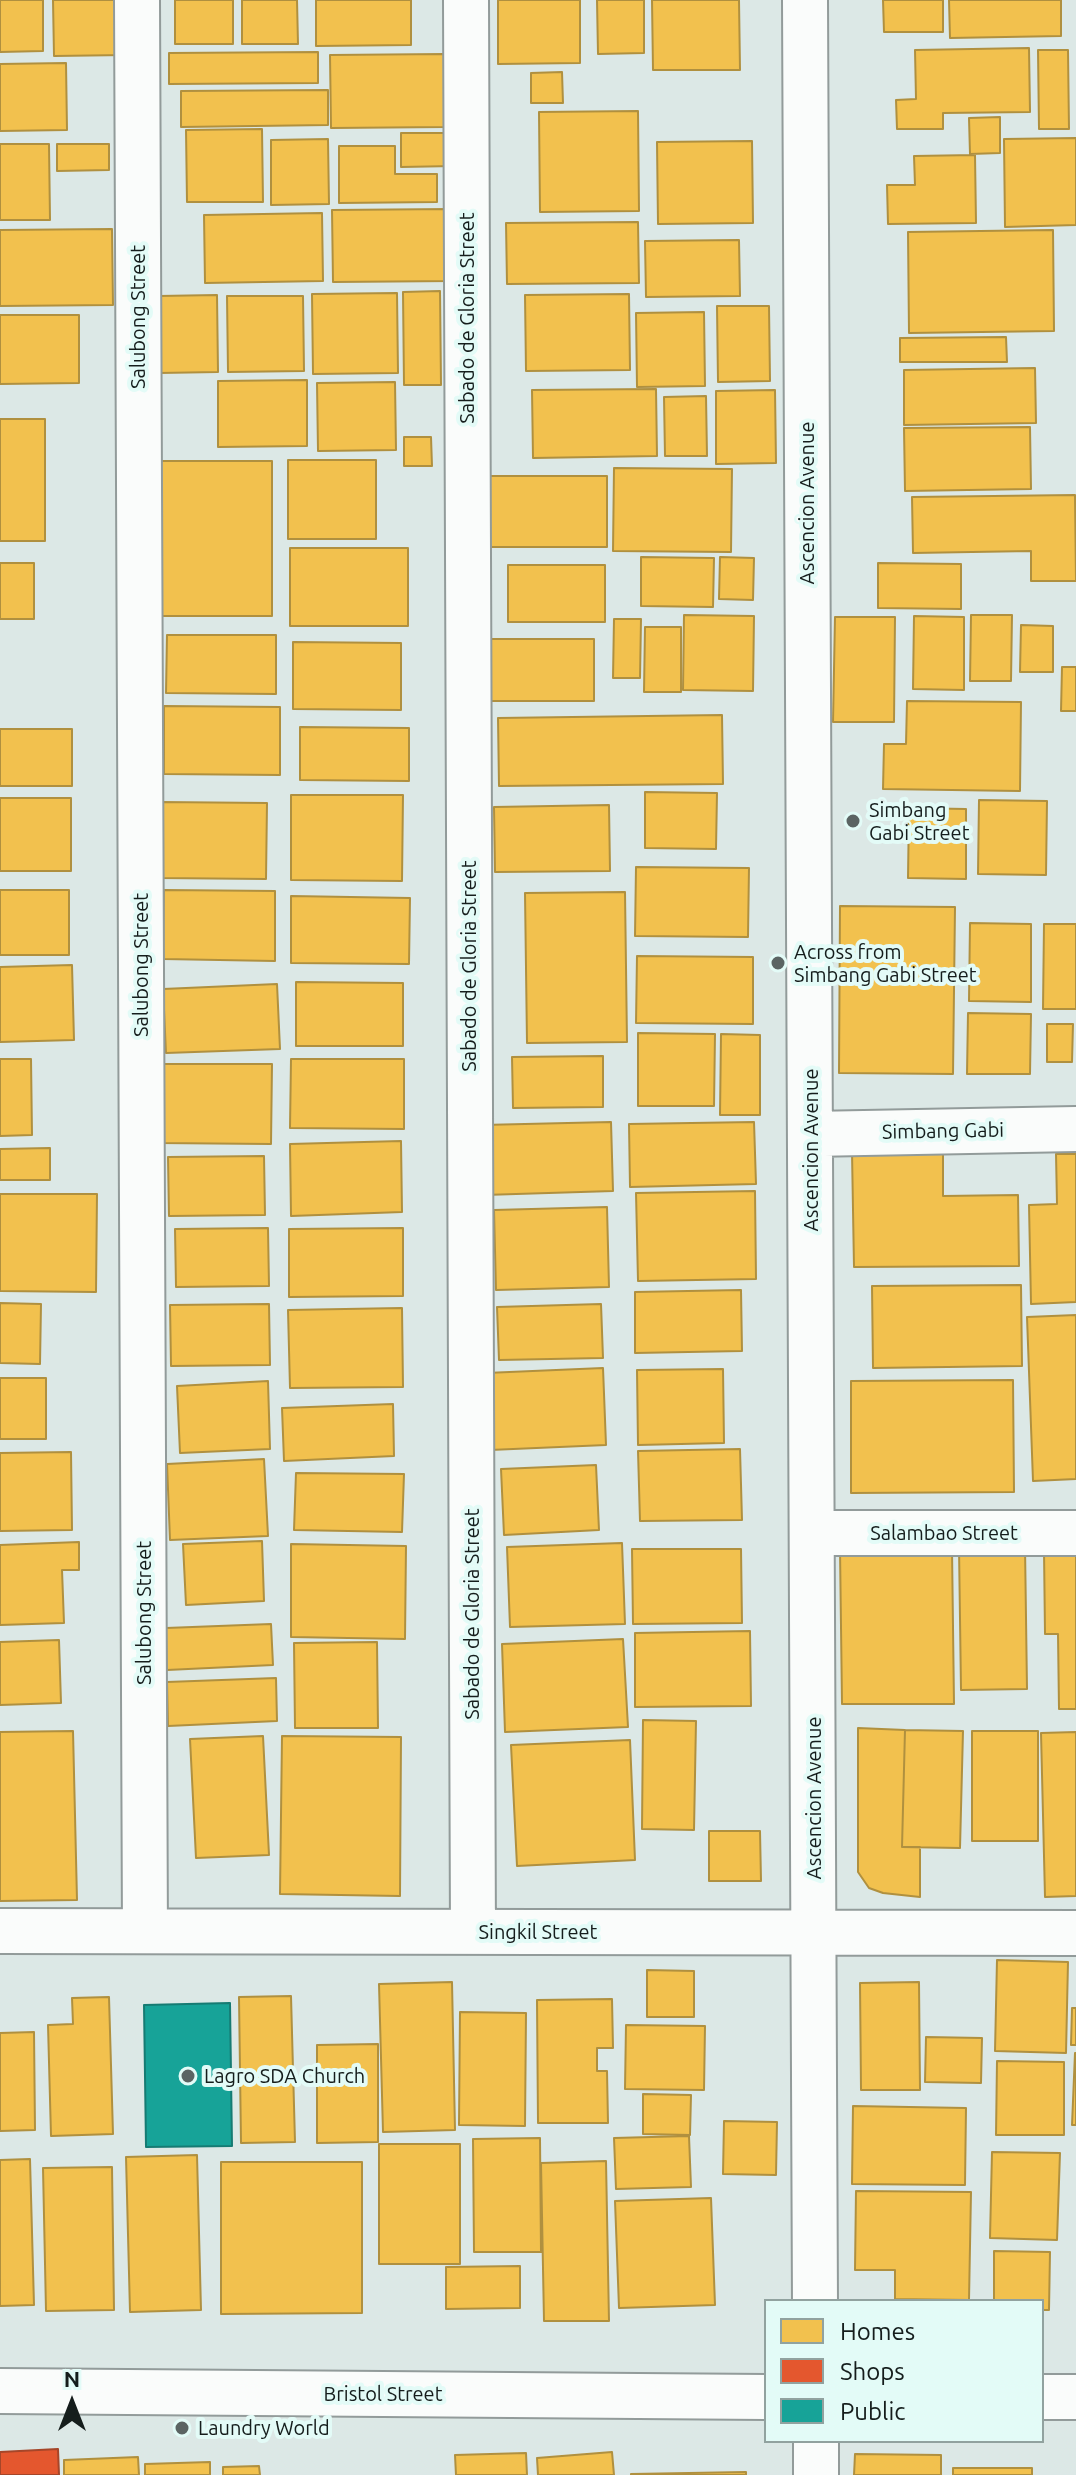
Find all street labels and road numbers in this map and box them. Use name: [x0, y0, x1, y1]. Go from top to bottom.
street label: Sabado de Gloria Street: [455, 212, 479, 424]
street label: Salubong Street: [126, 245, 150, 389]
street label: Ascencion Avenue: [795, 422, 819, 584]
street label: Sabado de Gloria Street: [457, 860, 481, 1072]
street label: Salubong Street: [129, 893, 153, 1037]
street label: Ascencion Avenue: [799, 1069, 823, 1231]
street label: Simbang Gabi: [882, 1118, 1004, 1144]
street label: Sabado de Gloria Street: [460, 1508, 484, 1720]
street label: Salambao Street: [870, 1521, 1018, 1545]
street label: Salubong Street: [132, 1541, 156, 1685]
street label: Ascencion Avenue: [802, 1717, 826, 1879]
street label: Singkil Street: [479, 1920, 597, 1944]
street label: Bristol Street: [324, 2382, 442, 2406]

